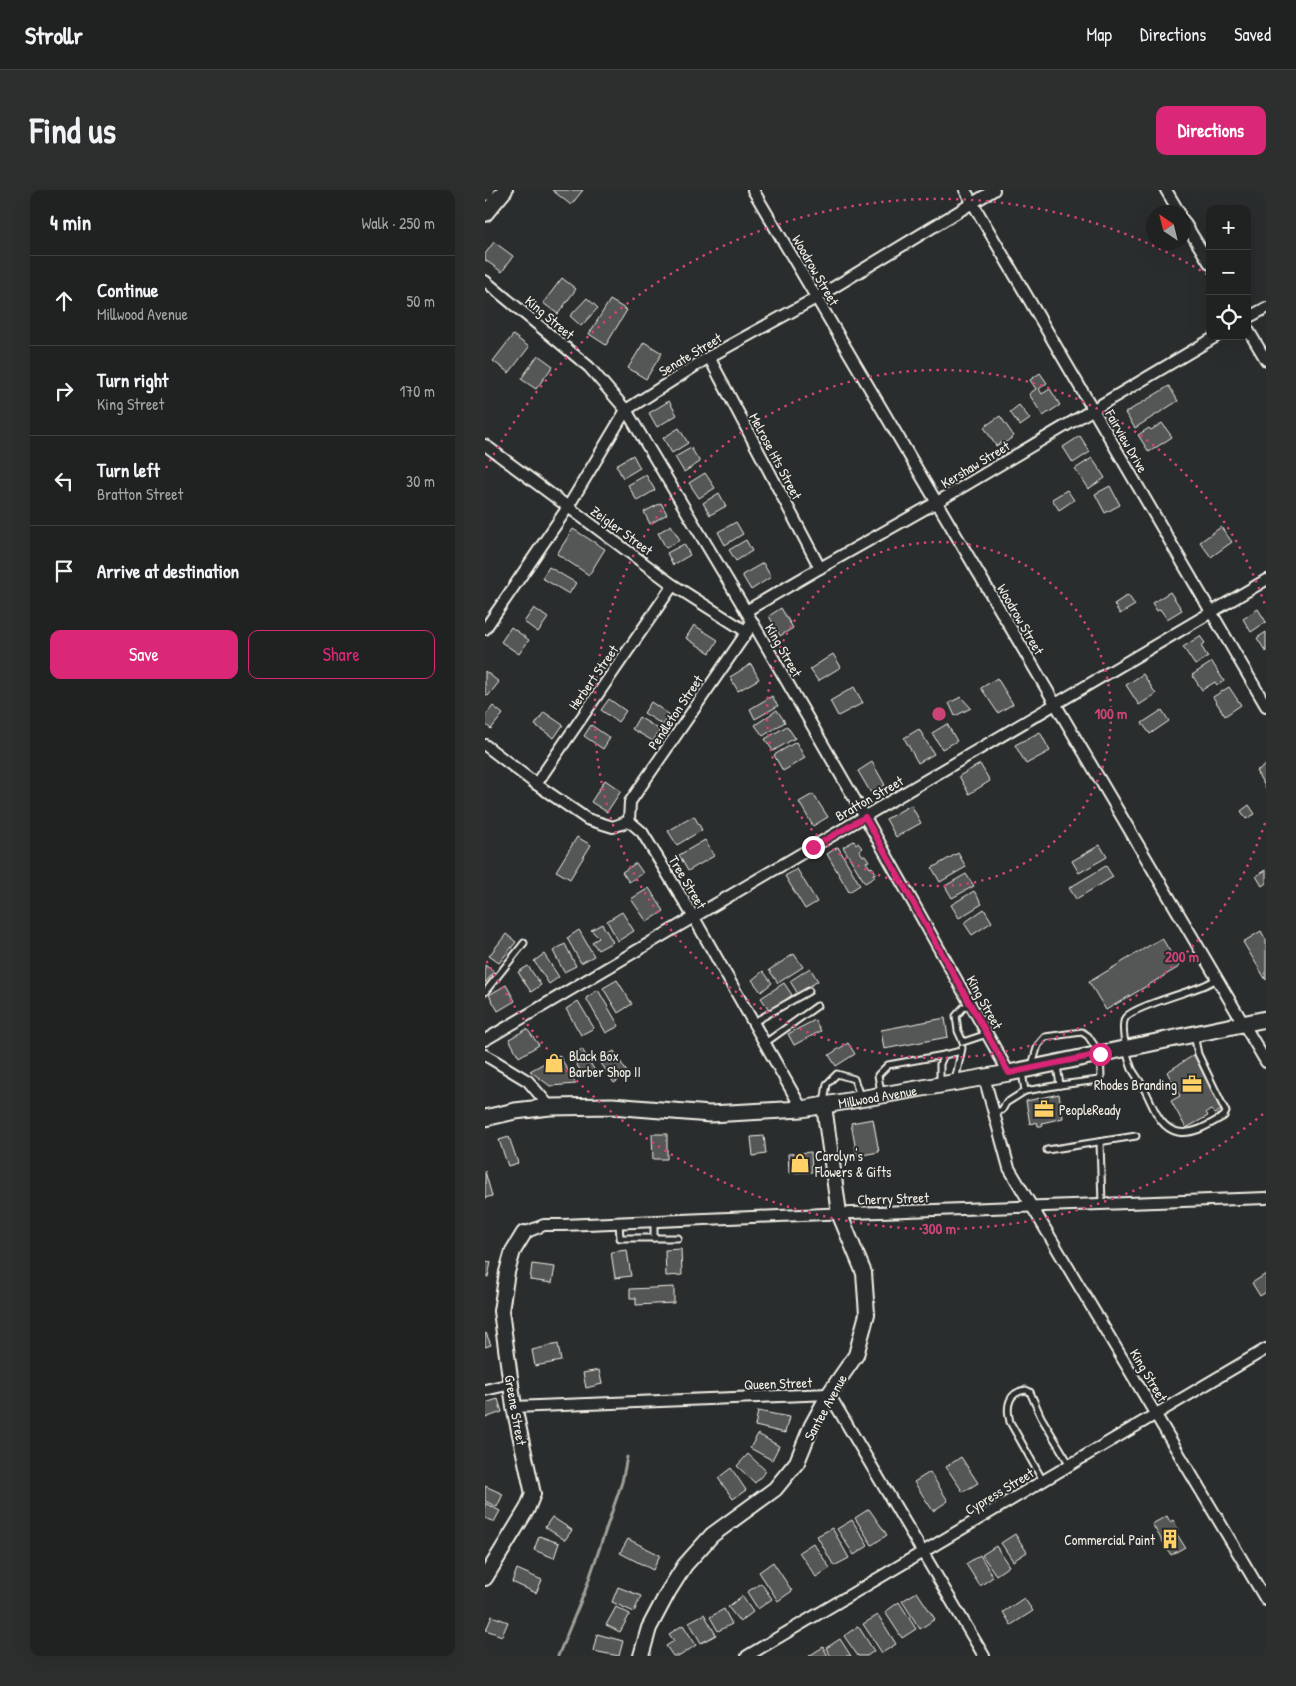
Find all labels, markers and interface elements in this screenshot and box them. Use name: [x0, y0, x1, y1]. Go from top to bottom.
text: Strollr: [25, 19, 83, 51]
text: Map: [1087, 22, 1112, 47]
text: Directions: [1140, 22, 1206, 47]
text: Saved: [1234, 22, 1271, 47]
button: Directions: [1156, 106, 1266, 155]
text: Find us: [30, 107, 116, 154]
north arrow: [1146, 205, 1191, 250]
map controls: [1206, 205, 1251, 340]
button: +: [1206, 205, 1251, 250]
text: 4 min: [50, 208, 91, 237]
text: Walk · 250 m: [361, 212, 435, 234]
street label: Woodrow Street: [788, 231, 844, 309]
button: −: [1206, 250, 1251, 295]
text: Continue: [97, 277, 158, 303]
icon: ahead: [50, 287, 78, 315]
text: 50 m: [407, 290, 435, 312]
street label: King Street: [521, 291, 579, 344]
button: locate: [1206, 295, 1251, 340]
text: Millwood Avenue: [97, 303, 188, 325]
street label: Senate Street: [655, 328, 725, 380]
text: Turn right: [97, 367, 168, 393]
icon: right: [50, 377, 78, 405]
text: 170 m: [400, 380, 435, 402]
text: King Street: [97, 393, 164, 415]
street label: Fairview Drive: [1101, 405, 1153, 476]
street label: Melrose Hts Street: [745, 409, 807, 503]
street label: Kershaw Street: [937, 436, 1013, 492]
text: Turn left: [97, 457, 160, 483]
icon: left: [50, 467, 78, 495]
text: 30 m: [406, 470, 435, 492]
text: Bratton Street: [97, 483, 183, 505]
street label: Zeigler Street: [586, 501, 657, 560]
icon: arrive: [50, 557, 78, 585]
text: Arrive at destination: [97, 558, 239, 584]
street label: Woodrow Street: [993, 580, 1049, 658]
street label: King Street: [760, 620, 807, 681]
button: Save: [50, 630, 238, 679]
button: Share: [248, 630, 435, 679]
street label: Herbert Street: [564, 641, 622, 713]
street label: Pendleton Street: [643, 671, 707, 753]
text: 100 m: [1095, 703, 1127, 724]
centre of rings: [930, 705, 948, 723]
street label: Bratton Street: [832, 771, 907, 825]
route end: [802, 836, 825, 859]
street label: Tree Street: [665, 852, 711, 912]
text: 200 m: [1165, 946, 1199, 967]
street label: King Street: [962, 972, 1008, 1033]
route start: [1089, 1043, 1112, 1066]
place label: Black Box Barber Shop II: [569, 1046, 641, 1082]
shop icon: Black Box Barber Shop II: [543, 1052, 565, 1074]
office icon: Rhodes Branding: [1181, 1073, 1203, 1095]
place label: Rhodes Branding: [1094, 1075, 1177, 1095]
street label: Millwood Avenue: [837, 1080, 919, 1112]
office icon: PeopleReady: [1033, 1098, 1055, 1120]
place label: PeopleReady: [1059, 1100, 1121, 1120]
place label: Carolyn's Flowers & Gifts: [814, 1146, 891, 1181]
shop icon: Carolyn's Flowers & Gifts: [789, 1152, 811, 1174]
street label: Cherry Street: [857, 1187, 929, 1210]
text: 300 m: [922, 1218, 956, 1239]
street label: King Street: [1125, 1345, 1172, 1406]
street label: Santee Avenue: [799, 1370, 851, 1444]
street label: Queen Street: [744, 1372, 813, 1394]
street label: Greene Street: [500, 1373, 532, 1447]
street label: Cypress Street: [961, 1463, 1038, 1520]
building icon: Commercial Paint: [1159, 1528, 1181, 1550]
place label: Commercial Paint: [1064, 1530, 1155, 1549]

